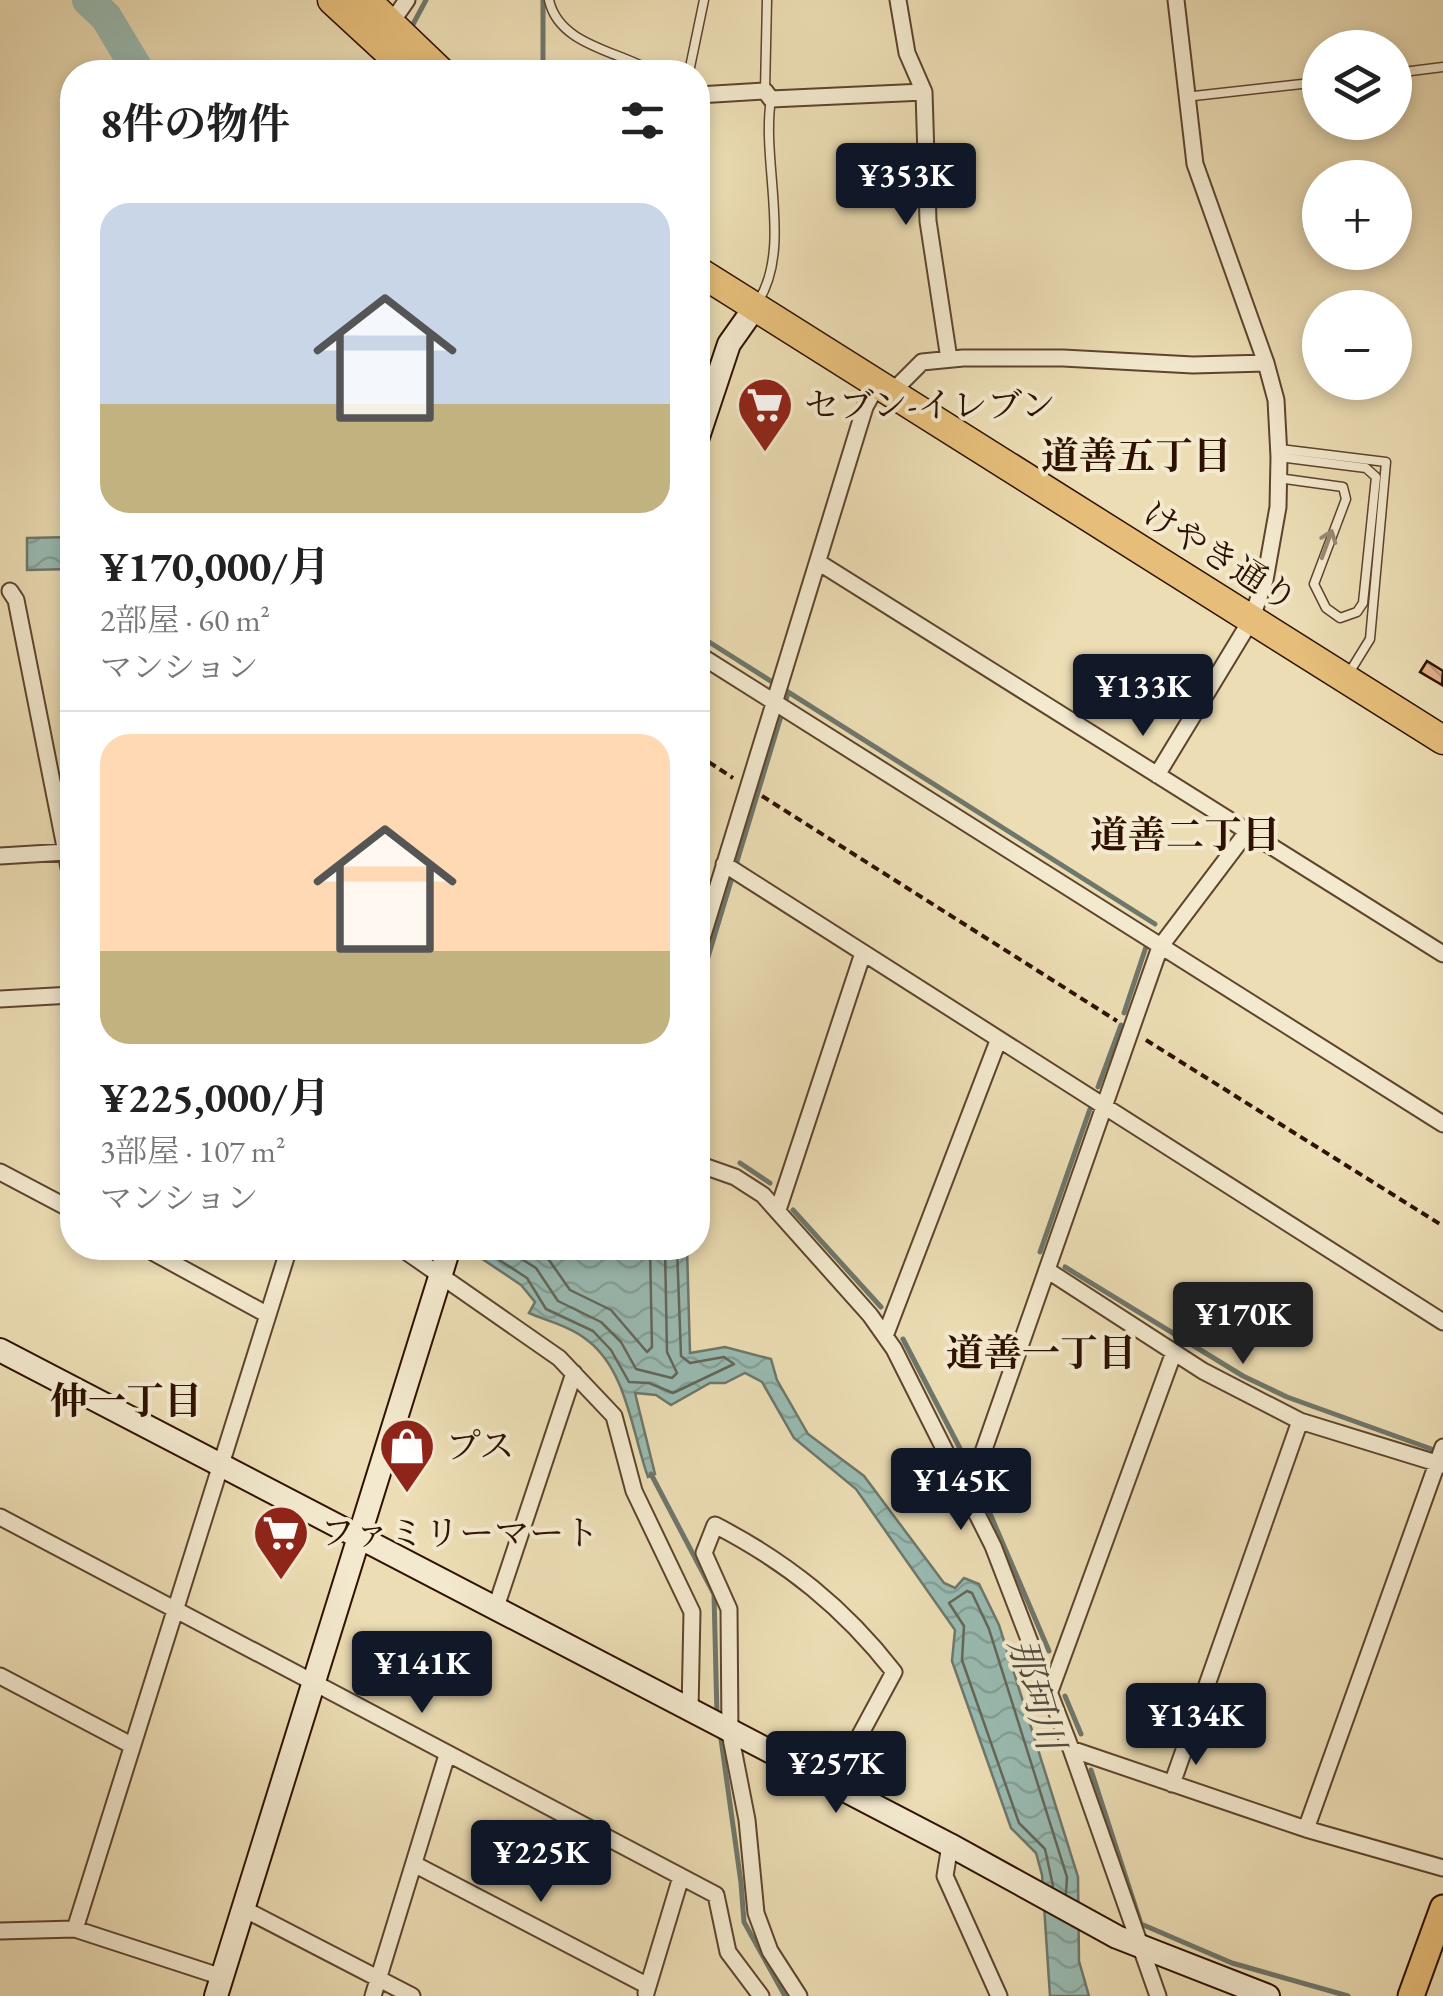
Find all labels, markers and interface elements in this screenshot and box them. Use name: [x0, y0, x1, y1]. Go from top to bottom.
map controls: [1302, 30, 1412, 400]
button: layers: [1302, 30, 1412, 140]
icon: filters: [615, 93, 670, 148]
text: 8件の物件: [100, 96, 290, 151]
pin: ¥353K: [836, 143, 976, 228]
text: ¥353K: [858, 154, 954, 196]
button: +: [1302, 160, 1412, 270]
icon: home: [295, 268, 475, 448]
button: −: [1302, 290, 1412, 400]
supermarket icon: セブン-イレブン: [735, 375, 795, 454]
place label: セブン-イレブン: [804, 382, 1056, 427]
district label: 道善五丁目: [1041, 431, 1231, 480]
street label: けやき通り: [1134, 490, 1306, 621]
one-way arrow: [1319, 529, 1337, 561]
text: ¥170,000/月: [100, 539, 330, 594]
text: 2部屋 · 60 m²: [100, 599, 270, 641]
text: マンション: [100, 646, 259, 688]
pin: ¥133K: [1073, 654, 1213, 739]
text: ¥133K: [1095, 665, 1191, 707]
icon: home: [295, 799, 475, 979]
district label: 道善二丁目: [1090, 810, 1280, 859]
text: ¥225,000/月: [100, 1070, 330, 1125]
text: 3部屋 · 107 m²: [100, 1130, 286, 1172]
text: マンション: [100, 1177, 259, 1219]
pin: ¥170K: [1173, 1282, 1313, 1367]
text: ¥170K: [1195, 1293, 1291, 1335]
district label: 道善一丁目: [946, 1328, 1136, 1377]
district label: 仲一丁目: [50, 1376, 202, 1425]
shop icon: プス: [377, 1416, 437, 1495]
place label: プス: [446, 1423, 515, 1468]
pin: ¥145K: [891, 1448, 1031, 1533]
text: ¥145K: [913, 1459, 1009, 1501]
supermarket icon: ファミリーマート: [251, 1503, 311, 1582]
place label: ファミリーマート: [320, 1510, 599, 1555]
pin: ¥141K: [352, 1631, 492, 1716]
water label: 那珂川: [998, 1632, 1078, 1759]
text: ¥141K: [374, 1642, 470, 1684]
pin: ¥134K: [1126, 1683, 1266, 1768]
text: ¥134K: [1148, 1694, 1244, 1736]
pin: ¥257K: [766, 1731, 906, 1816]
text: ¥257K: [788, 1742, 884, 1784]
pin: ¥225K: [471, 1820, 611, 1905]
text: ¥225K: [493, 1831, 589, 1873]

